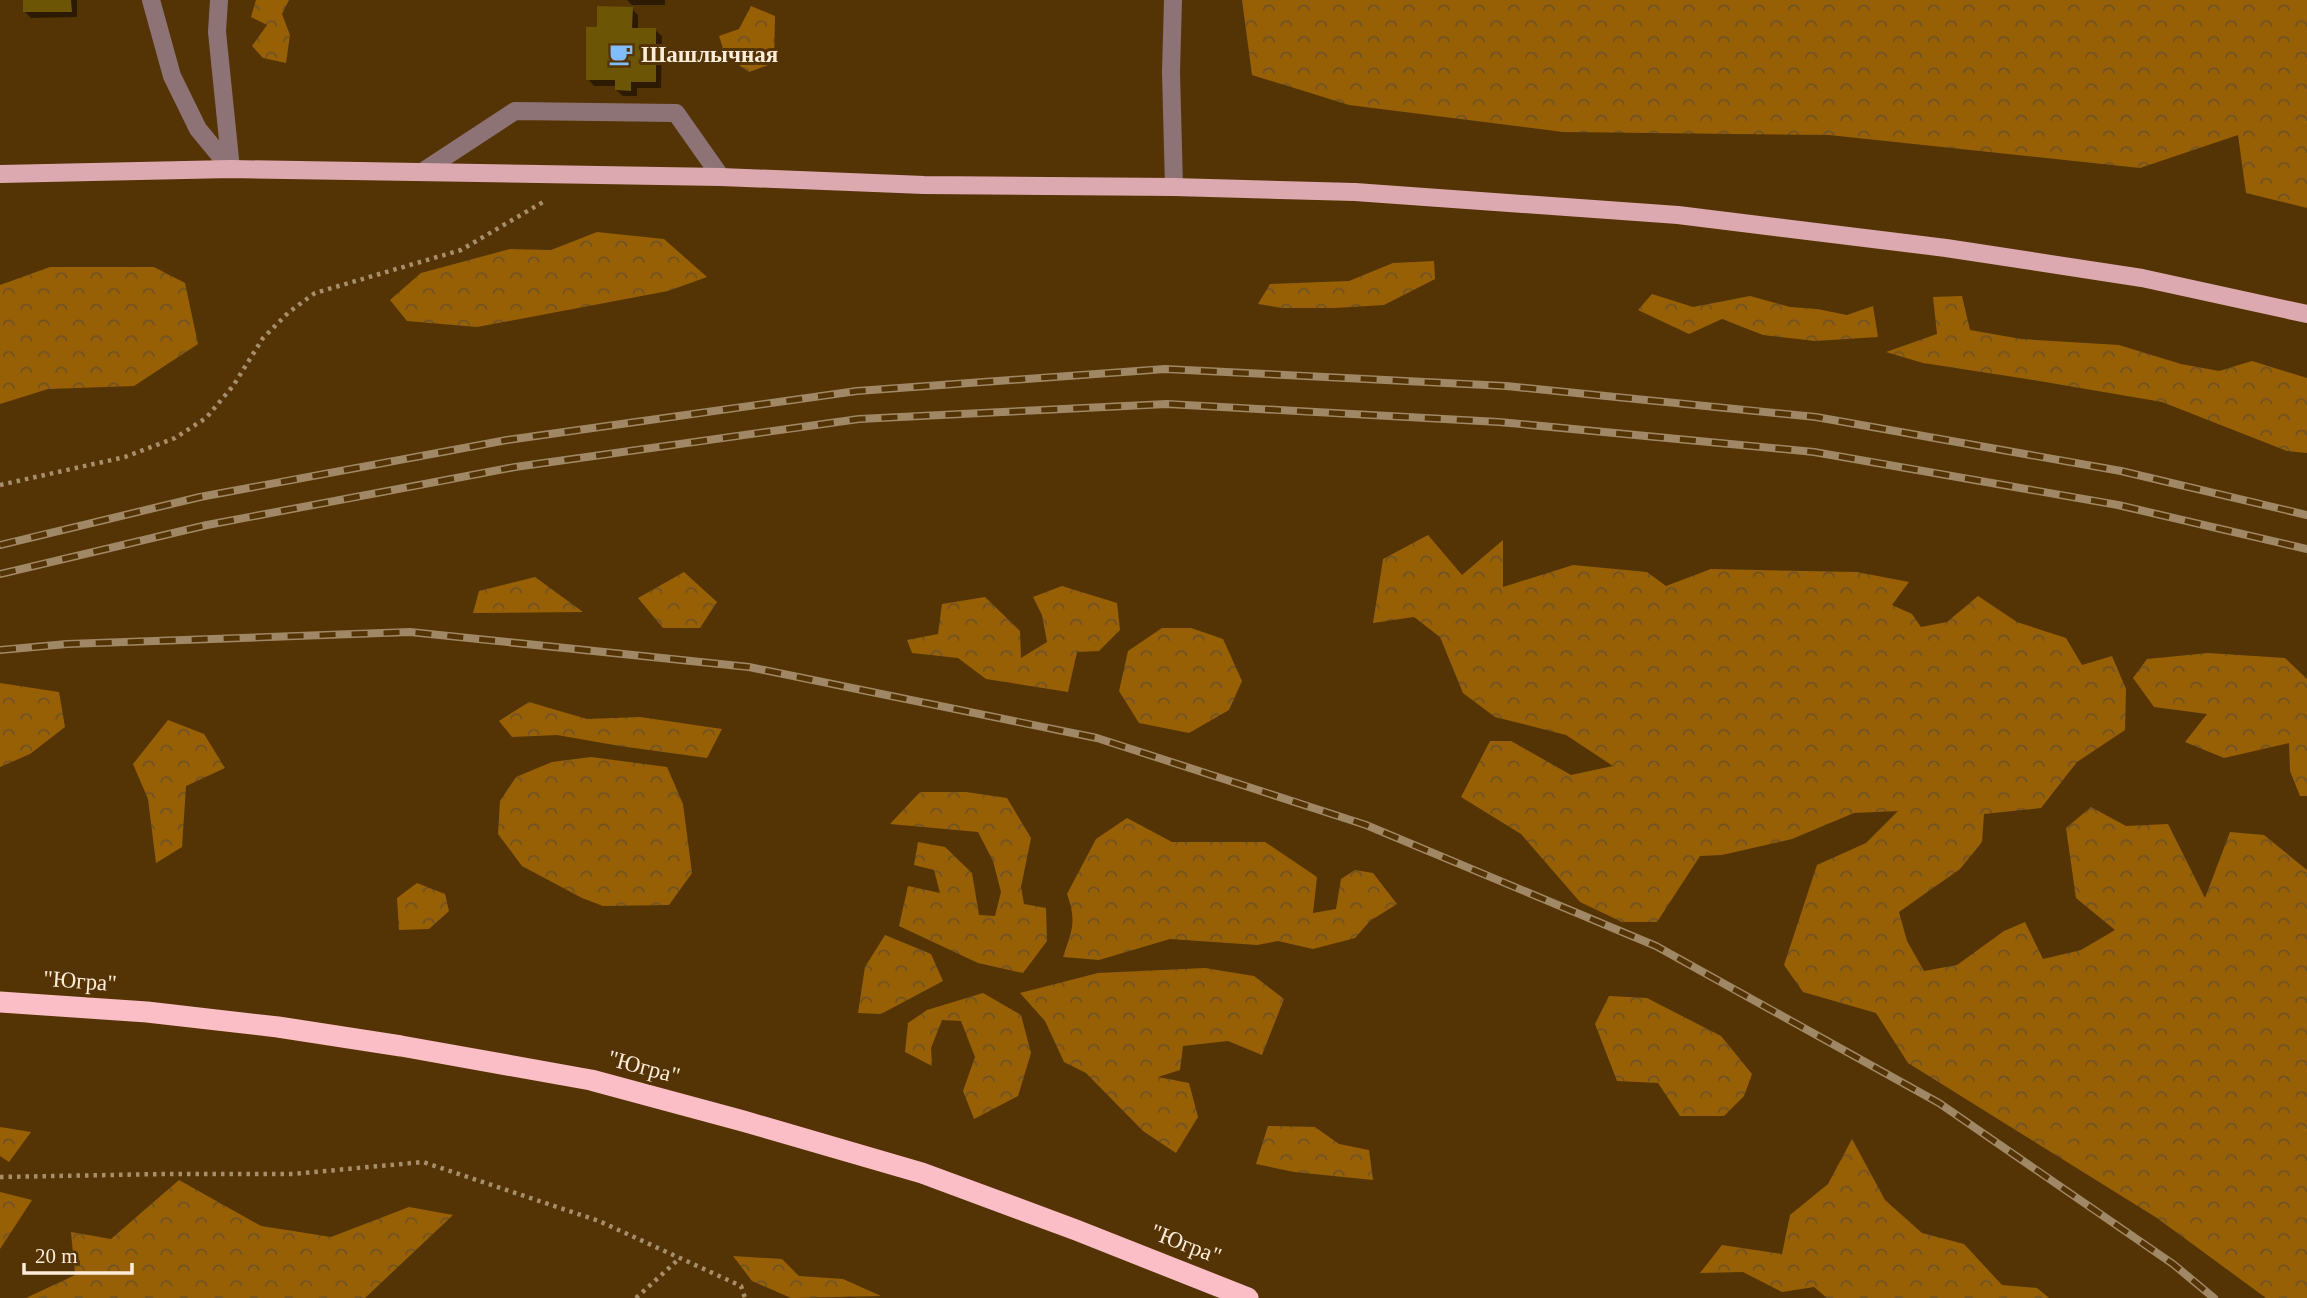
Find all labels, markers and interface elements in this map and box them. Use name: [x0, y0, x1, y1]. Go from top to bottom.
cafe icon: Шашлычная: [607, 40, 635, 68]
place label: Шашлычная: [641, 42, 778, 67]
street label: "Югра": [42, 966, 118, 996]
street label: "Югра": [605, 1045, 683, 1089]
street label: "Югра": [1147, 1219, 1225, 1269]
scale bar: [24, 1232, 133, 1276]
text: 20 m: [35, 1244, 78, 1268]

